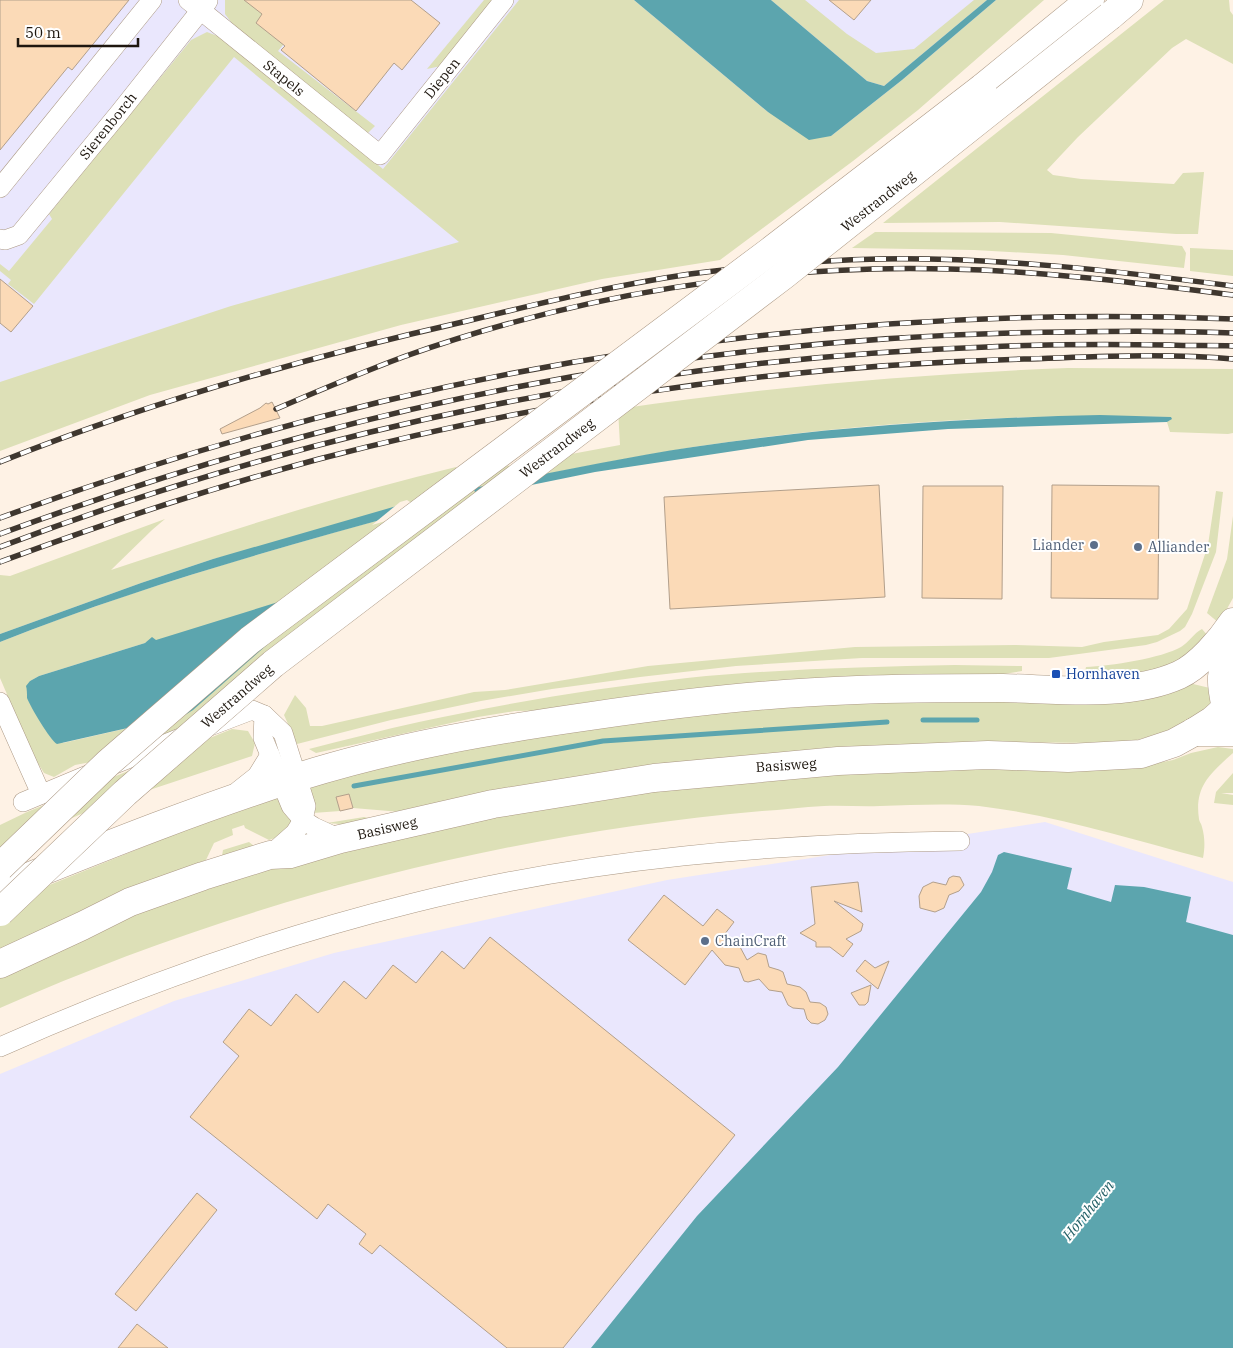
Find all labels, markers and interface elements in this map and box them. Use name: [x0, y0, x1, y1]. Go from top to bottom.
scale bar: [18, 15, 138, 47]
text: 50 m: [25, 23, 61, 42]
street label: Diepen: [420, 54, 464, 102]
street label: Stapels: [260, 56, 308, 100]
street label: Sierenborch: [75, 89, 141, 163]
street label: Westrandweg: [837, 166, 919, 236]
street label: Westrandweg: [516, 414, 598, 482]
place label: Liander: [1032, 536, 1085, 554]
place label: Alliander: [1148, 538, 1210, 556]
marker: Liander: [1088, 539, 1100, 551]
marker: Alliander: [1132, 541, 1144, 553]
street label: Westrandweg: [197, 660, 277, 732]
place label: Hornhaven: [1066, 665, 1140, 683]
marker: Hornhaven: [1050, 668, 1062, 680]
street label: Basisweg: [755, 754, 817, 776]
street label: Basisweg: [355, 812, 419, 844]
place label: ChainCraft: [715, 932, 786, 950]
marker: ChainCraft: [699, 935, 711, 947]
water label: Hornhaven: [1057, 1176, 1118, 1245]

